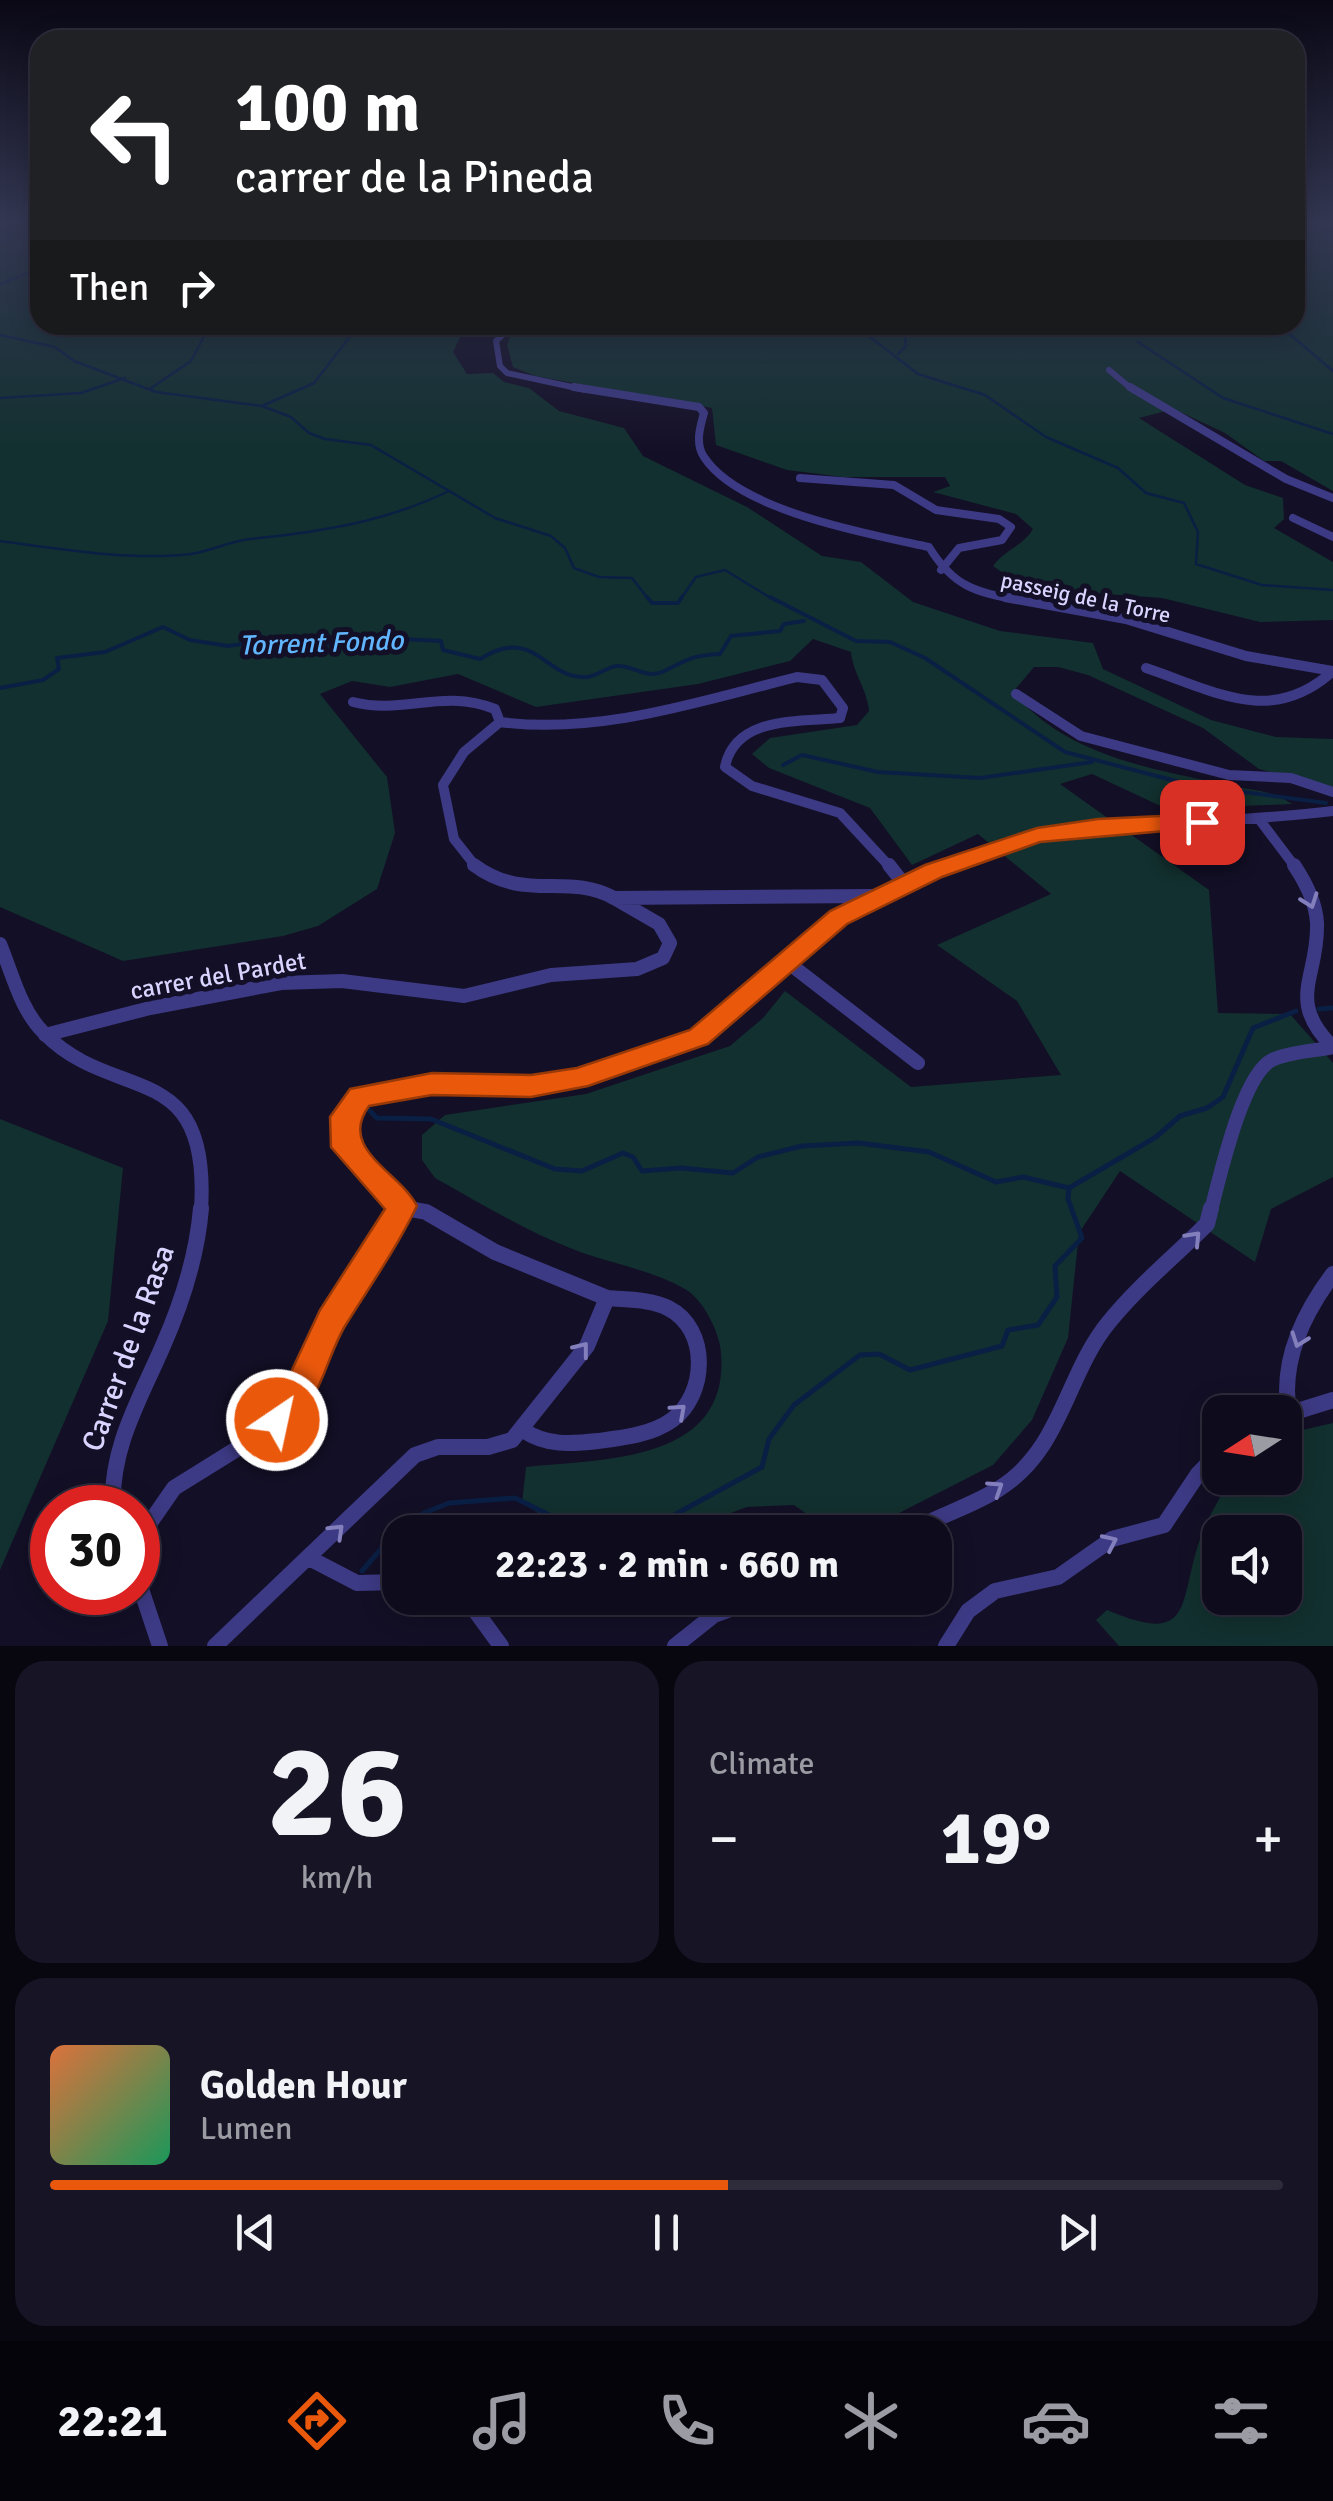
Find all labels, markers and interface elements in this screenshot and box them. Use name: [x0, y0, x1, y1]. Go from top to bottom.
text: 100 m: [235, 64, 420, 150]
icon: left: [70, 70, 200, 200]
text: carrer de la Pineda: [235, 150, 594, 205]
icon: right: [169, 260, 224, 315]
text: Then: [70, 264, 149, 311]
street label: passeig de la Torre: [999, 566, 1173, 629]
water label: Torrent Fondo: [238, 623, 405, 663]
pin: [1160, 780, 1245, 865]
icon: arrive: [1175, 795, 1230, 850]
one-way arrow: [1298, 891, 1318, 909]
street label: carrer del Pardet: [128, 945, 309, 1006]
one-way arrow: [1182, 1231, 1200, 1250]
street label: Carrer de la Rasa: [74, 1240, 183, 1456]
one-way arrow: [1290, 1331, 1311, 1348]
one-way arrow: [571, 1343, 588, 1361]
position arrow: [225, 1368, 329, 1472]
north arrow: [1202, 1395, 1302, 1495]
map controls: [1202, 1395, 1302, 1615]
one-way arrow: [667, 1405, 686, 1423]
one-way arrow: [986, 1482, 1004, 1501]
speed limit sign: 30: [30, 1485, 160, 1615]
button: sound: [1202, 1515, 1302, 1615]
one-way arrow: [325, 1525, 343, 1543]
one-way arrow: [1100, 1535, 1118, 1555]
text: 22:23 · 2 min · 660 m: [495, 1541, 839, 1588]
text: 26: [267, 1713, 407, 1873]
text: Climate: [709, 1744, 815, 1783]
text: 19°: [941, 1792, 1052, 1885]
text: −: [709, 1805, 739, 1873]
text: +: [1253, 1805, 1283, 1873]
text: km/h: [301, 1858, 373, 1897]
text: Golden Hour: [200, 2062, 407, 2109]
text: Lumen: [200, 2109, 292, 2148]
icon: previous: [228, 2205, 283, 2260]
icon: pause: [639, 2205, 694, 2260]
icon: next: [1050, 2205, 1105, 2260]
icon: directions: [282, 2386, 352, 2456]
icon: music: [467, 2386, 537, 2456]
icon: phone: [652, 2386, 722, 2456]
icon: climate: [836, 2386, 906, 2456]
icon: car: [1021, 2386, 1091, 2456]
icon: filters: [1206, 2386, 1276, 2456]
text: 22:21: [57, 2394, 168, 2449]

